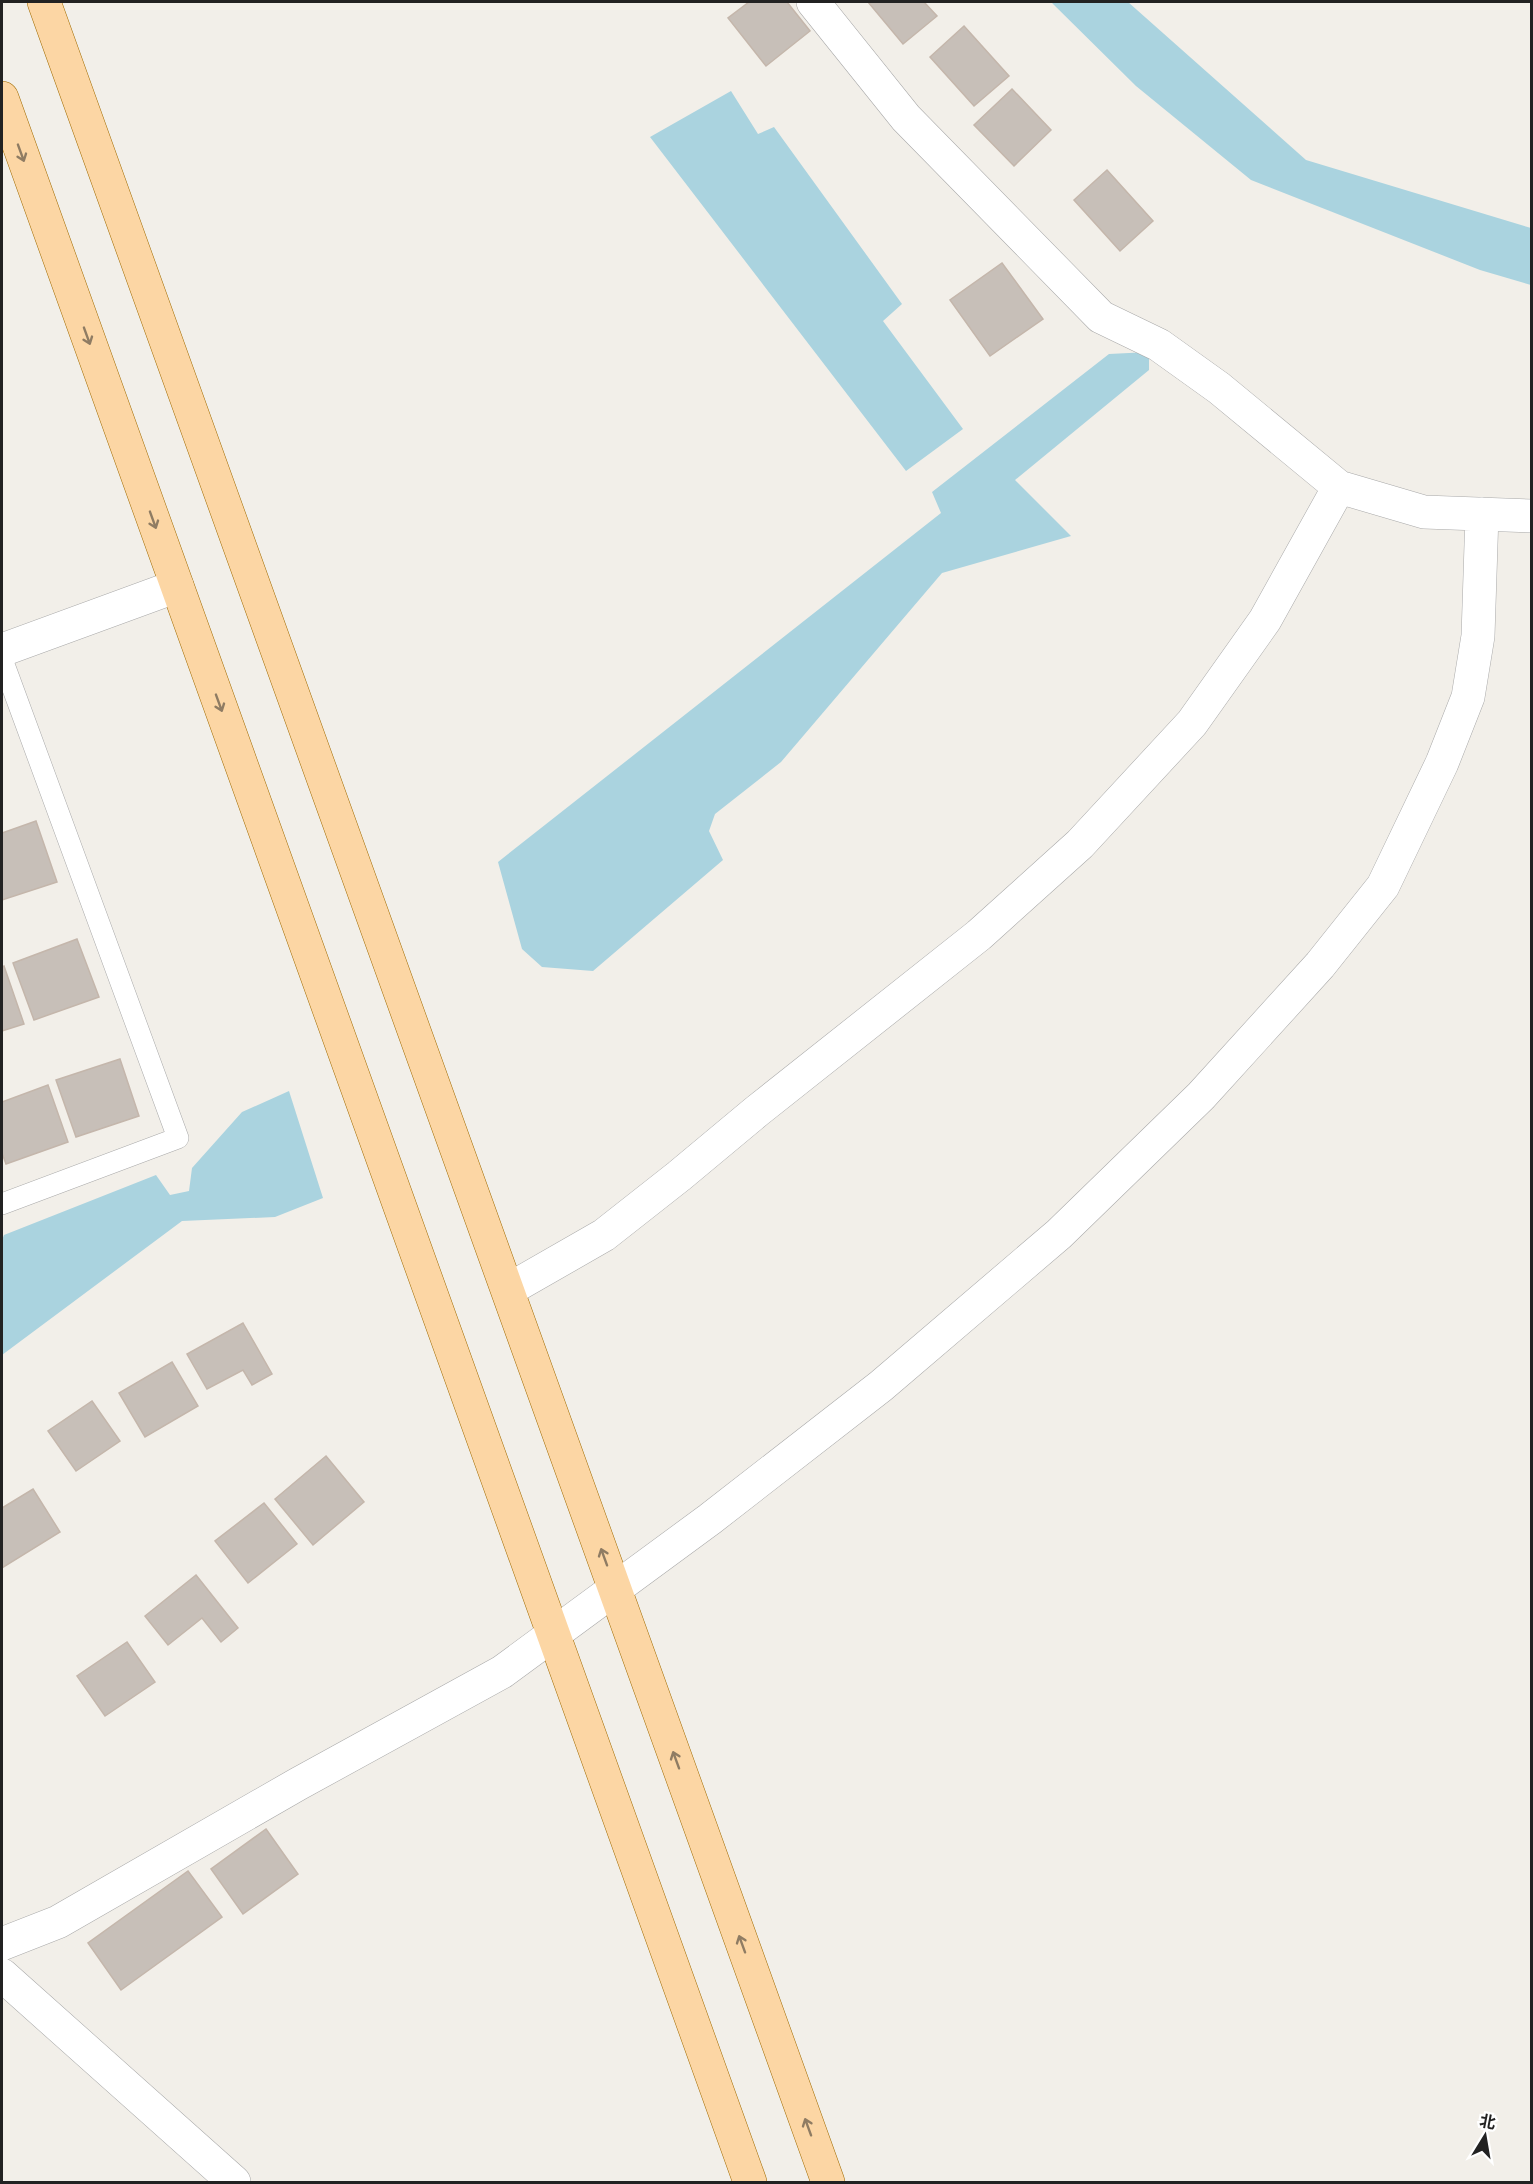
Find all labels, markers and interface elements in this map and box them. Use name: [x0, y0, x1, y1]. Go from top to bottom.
one-way arrow: [17, 143, 28, 162]
one-way arrow: [83, 326, 94, 345]
one-way arrow: [149, 510, 160, 529]
one-way arrow: [215, 693, 226, 712]
one-way arrow: [597, 1548, 608, 1567]
one-way arrow: [670, 1751, 681, 1770]
one-way arrow: [736, 1935, 747, 1954]
north arrow: [1455, 2106, 1515, 2166]
text: 北: [1478, 2111, 1497, 2133]
one-way arrow: [802, 2119, 813, 2137]

